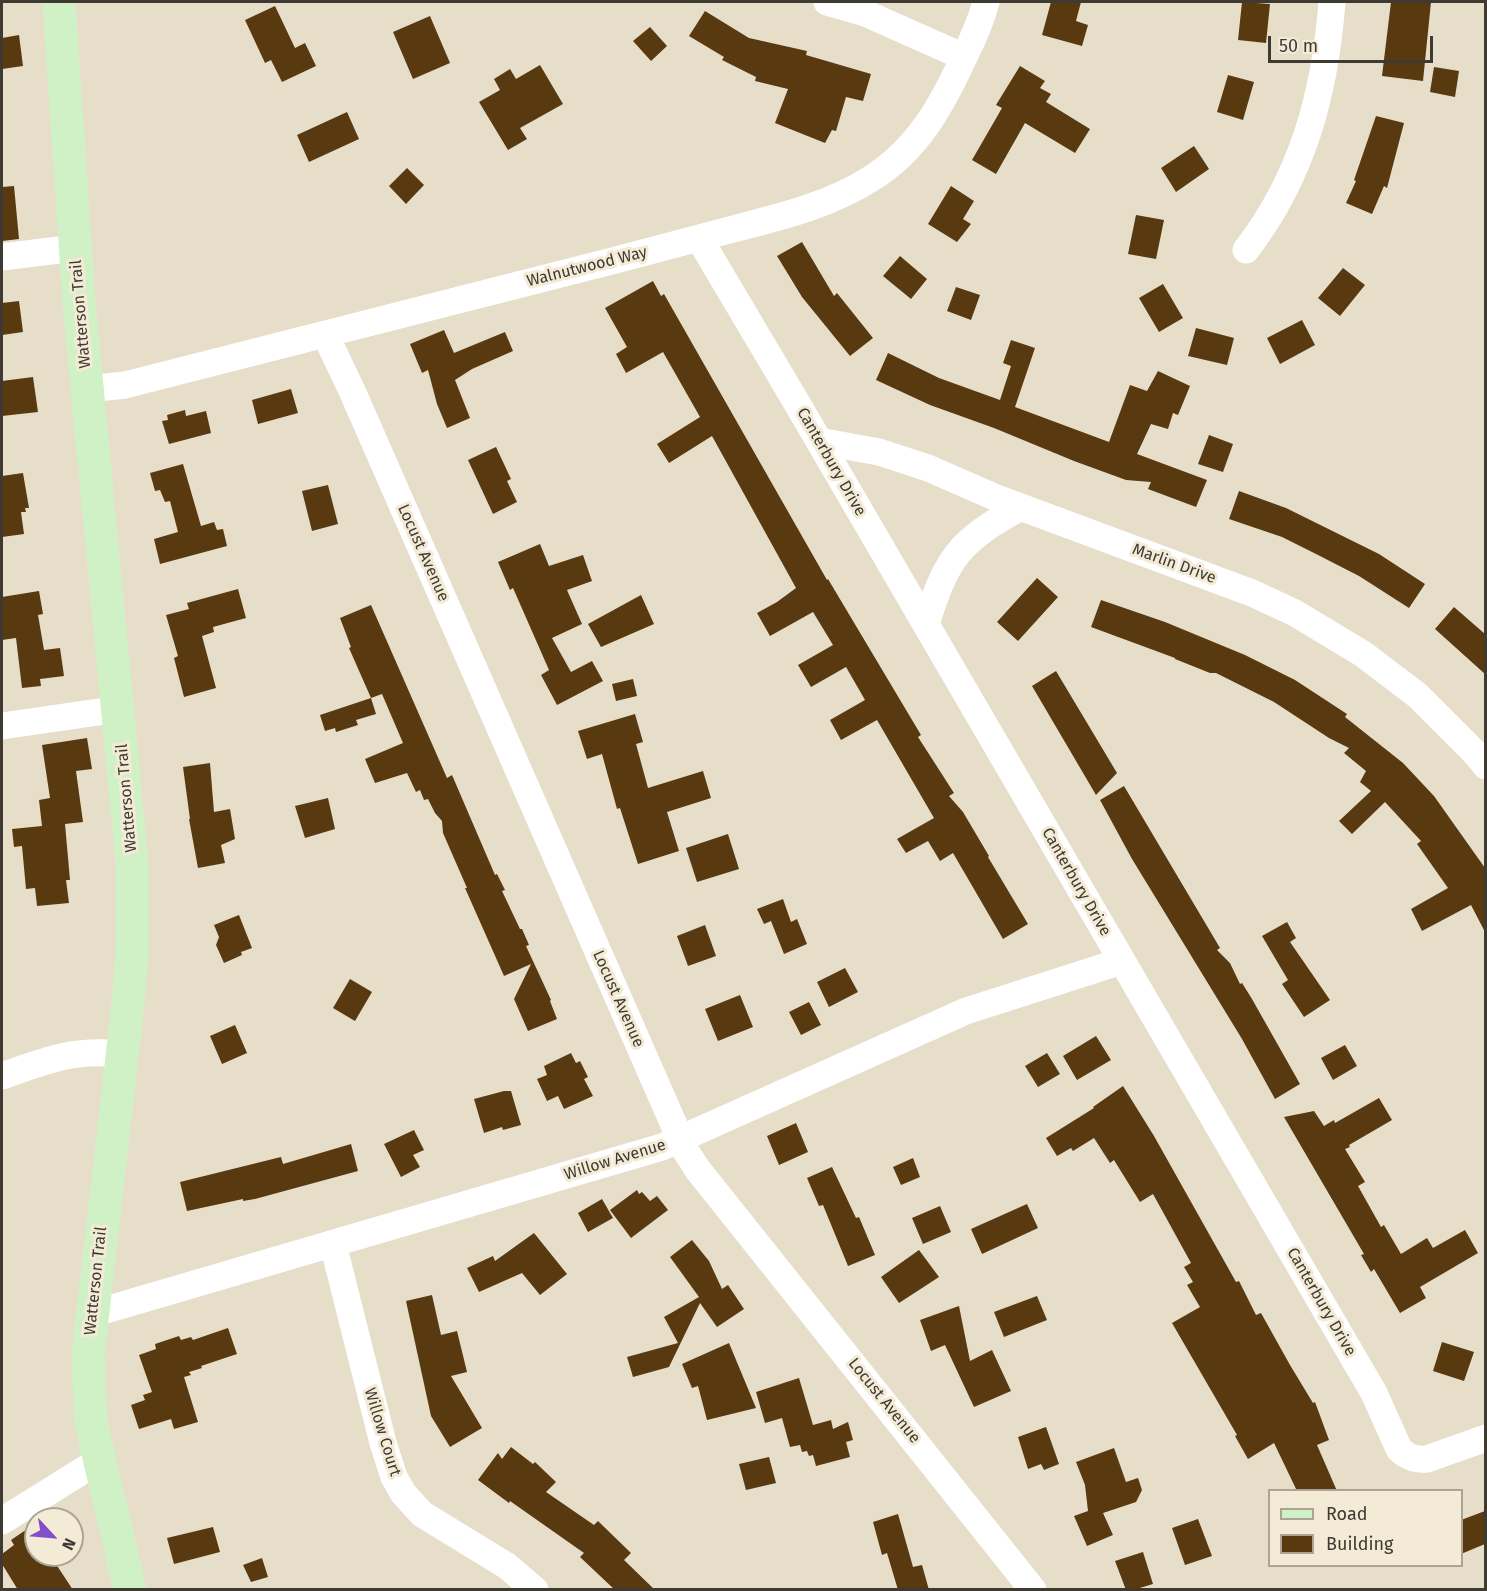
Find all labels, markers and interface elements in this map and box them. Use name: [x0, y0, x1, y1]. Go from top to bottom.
scale bar: [1271, 24, 1436, 62]
text: 50 m: [1279, 35, 1318, 57]
street label: Walnutwood Way: [525, 243, 649, 291]
street label: Watterson Trail: [67, 259, 95, 369]
street label: Canterbury Drive: [792, 404, 870, 520]
street label: Locust Avenue: [393, 501, 453, 605]
street label: Marlin Drive: [1130, 540, 1218, 588]
street label: Watterson Trail: [113, 743, 141, 853]
street label: Canterbury Drive: [1037, 824, 1115, 940]
street label: Locust Avenue: [588, 947, 648, 1051]
street label: Willow Avenue: [562, 1135, 668, 1185]
street label: Watterson Trail: [81, 1226, 111, 1336]
street label: Canterbury Drive: [1282, 1244, 1360, 1360]
street label: Locust Avenue: [844, 1354, 924, 1448]
street label: Willow Court: [359, 1386, 405, 1478]
legend: [1268, 1489, 1463, 1567]
text: Road: [1326, 1503, 1368, 1525]
north arrow: [24, 1507, 84, 1567]
text: Building: [1326, 1533, 1393, 1555]
text: N: [58, 1535, 80, 1553]

